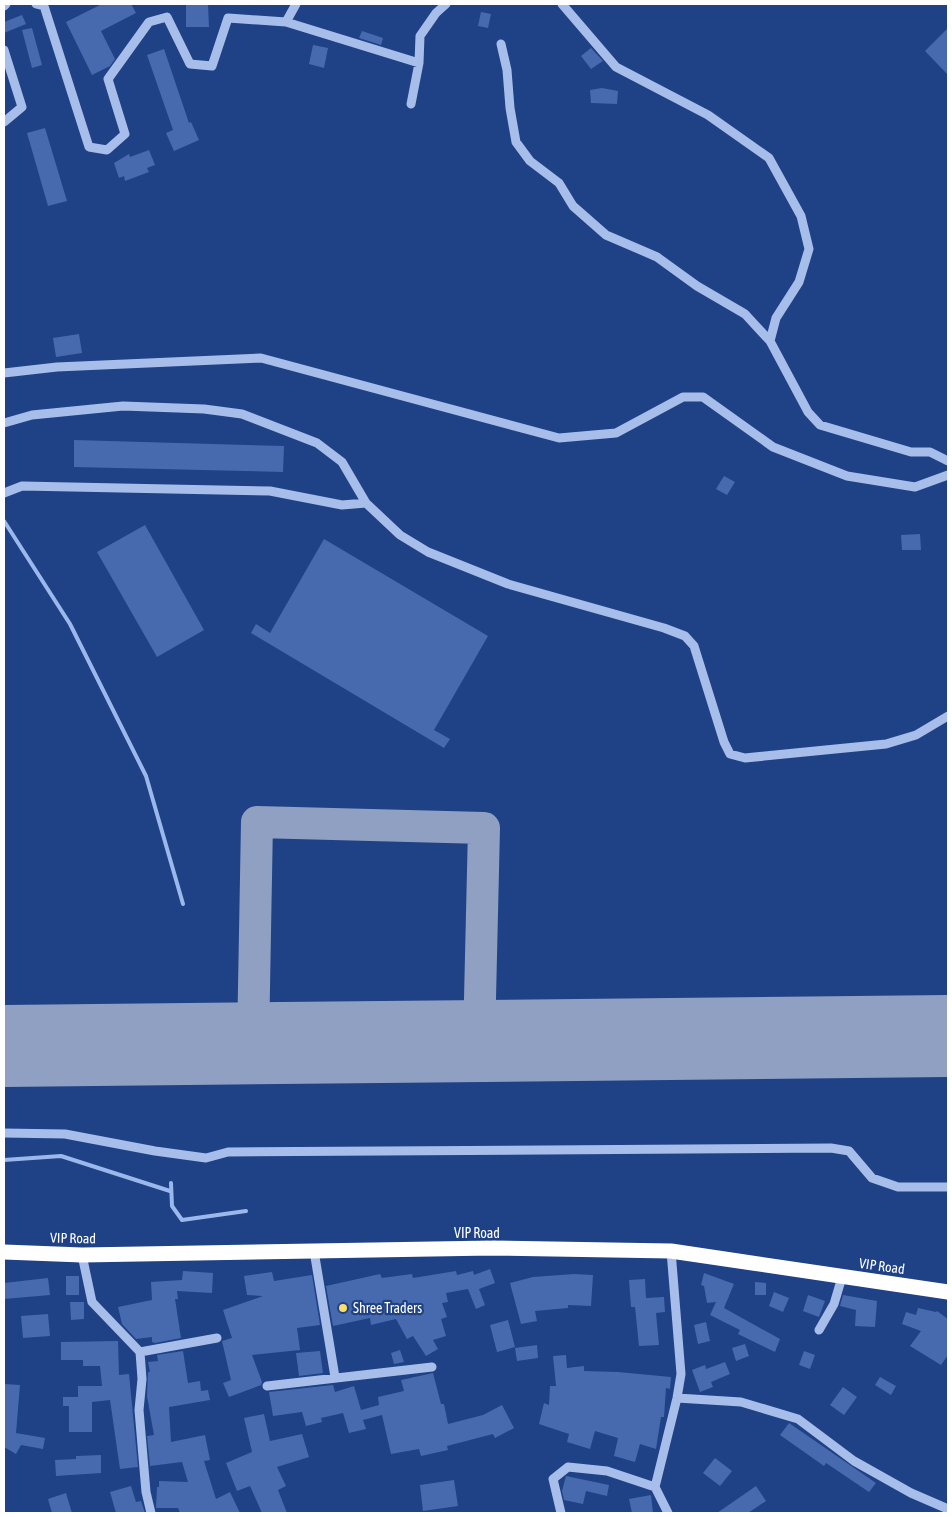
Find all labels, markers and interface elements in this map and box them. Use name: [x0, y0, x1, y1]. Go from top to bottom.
street label: VIP Road: [454, 1225, 500, 1241]
street label: VIP Road: [50, 1230, 96, 1246]
street label: VIP Road: [858, 1255, 906, 1277]
place label: Shree Traders: [353, 1300, 422, 1316]
marker: Shree Traders: [337, 1302, 349, 1314]

